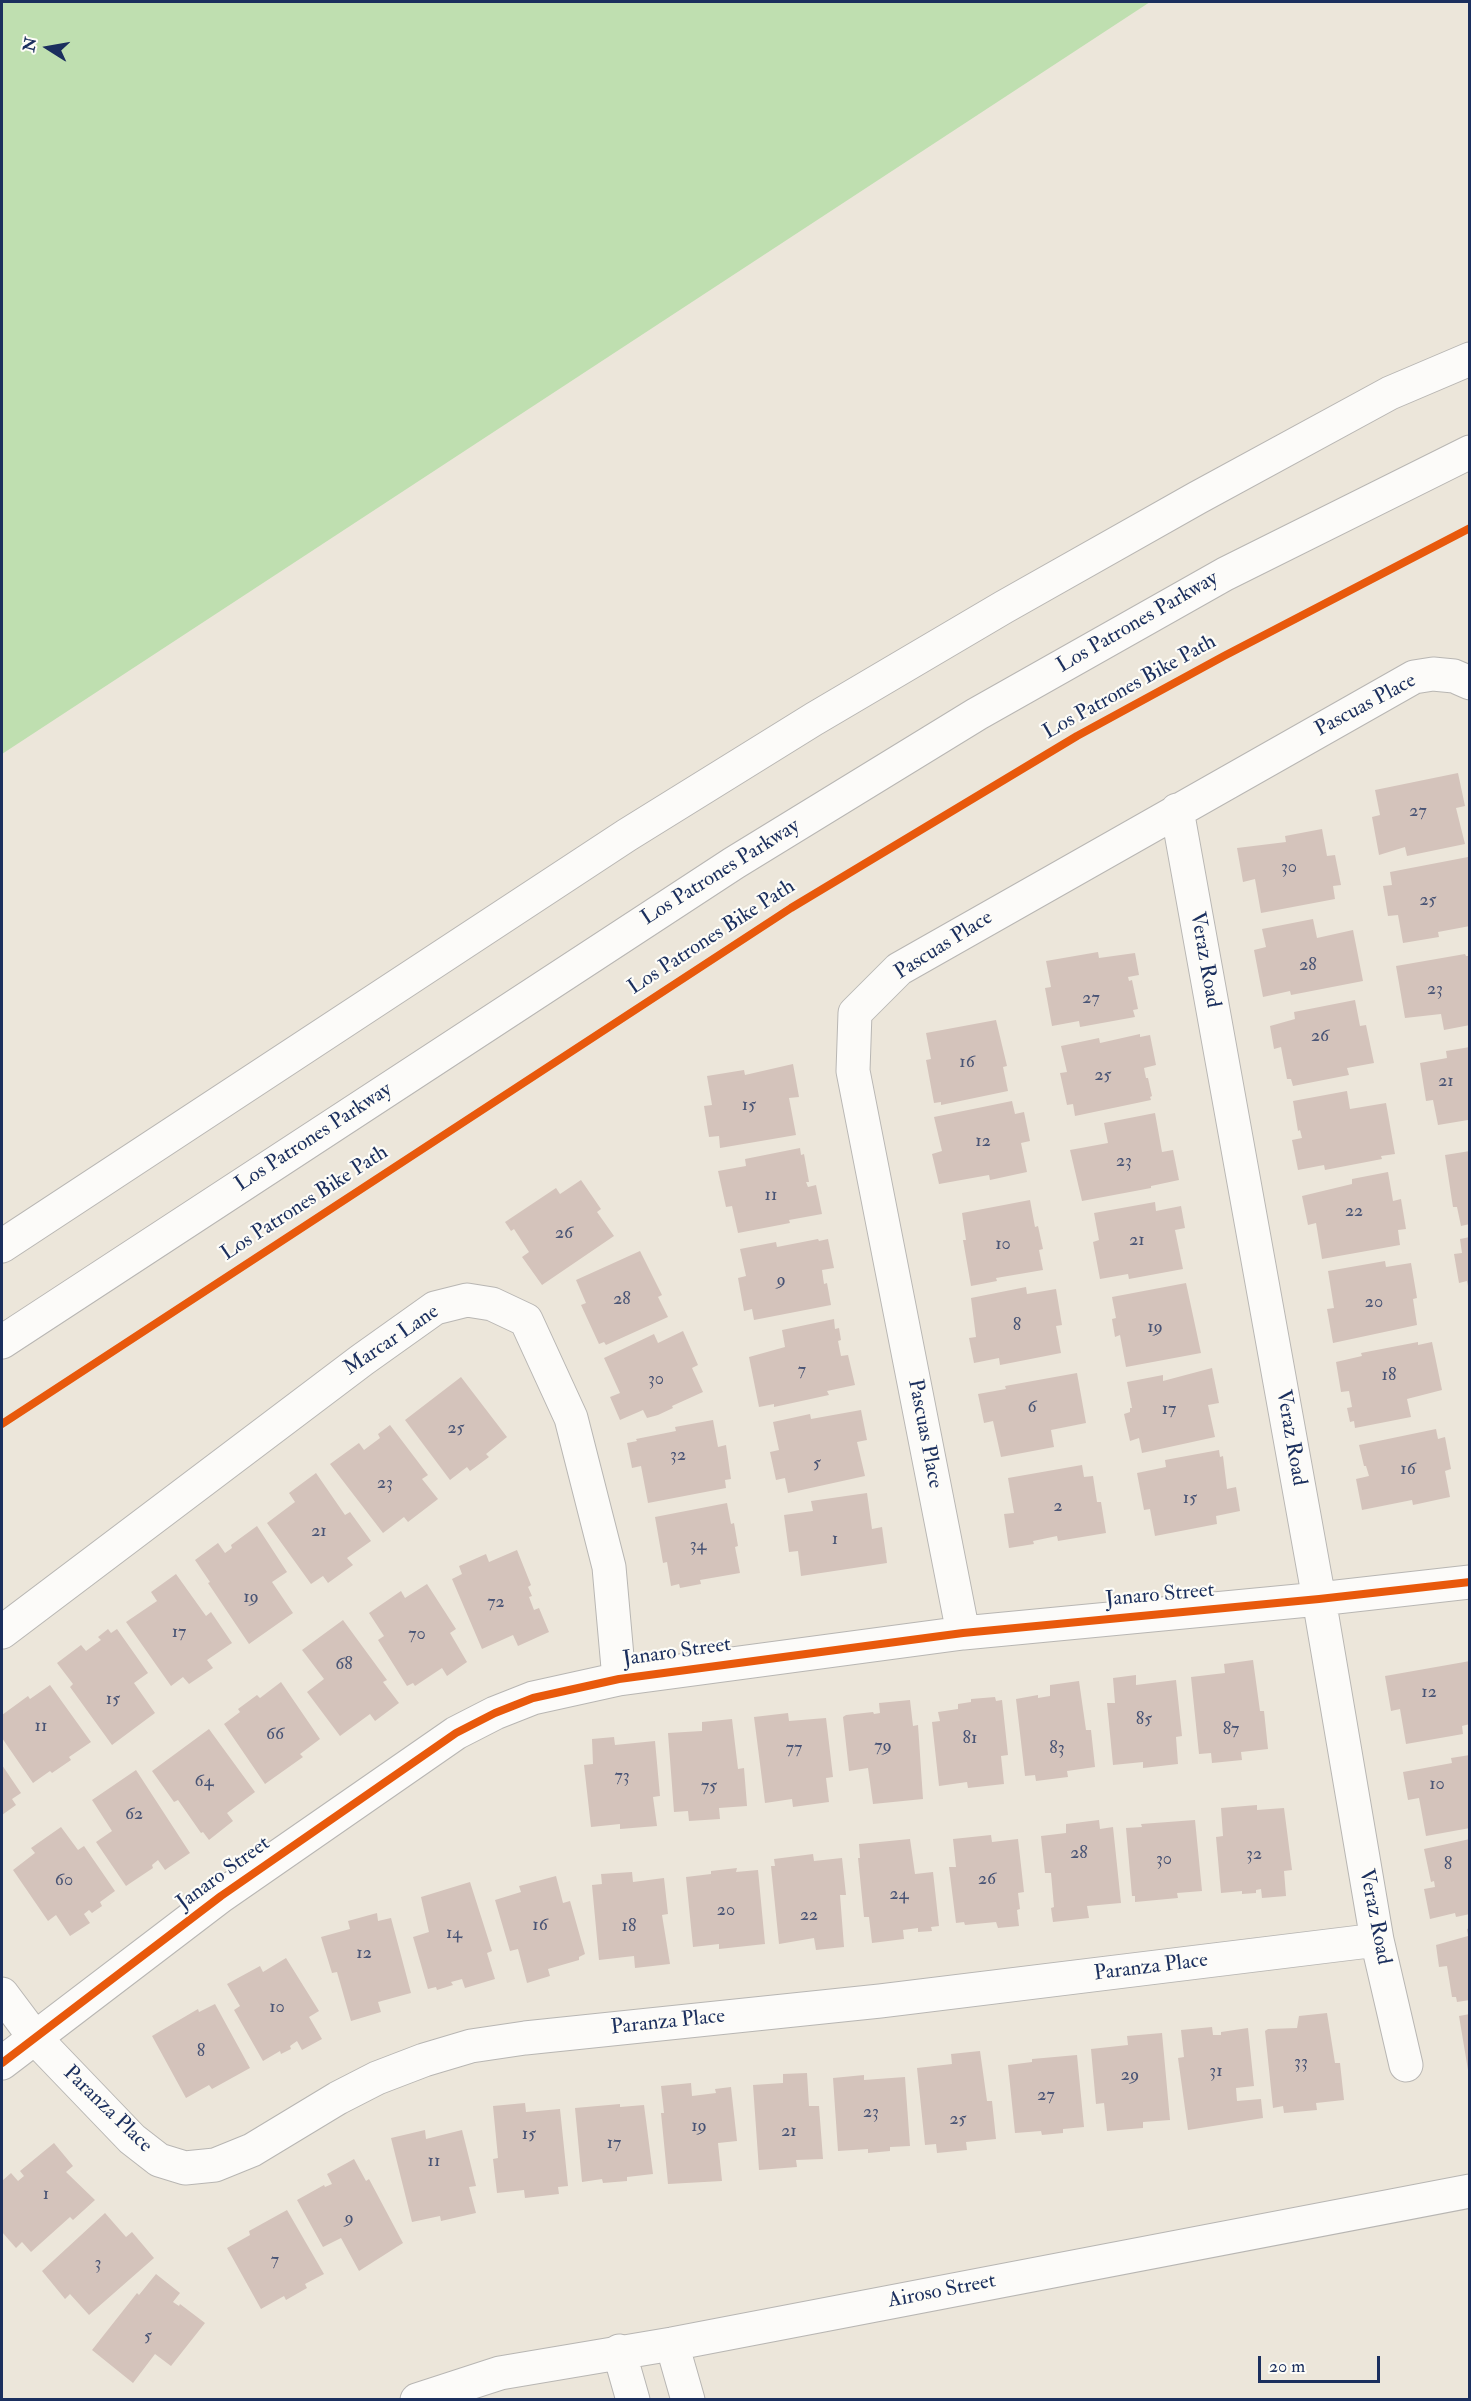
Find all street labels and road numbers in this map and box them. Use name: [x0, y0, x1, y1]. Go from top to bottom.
street label: Los Patrones Parkway: [1053, 567, 1223, 679]
street label: Los Patrones Bike Path: [1039, 630, 1221, 746]
street label: Pascuas Place: [1311, 669, 1421, 743]
street label: Los Patrones Parkway: [637, 814, 805, 932]
street label: Los Patrones Bike Path: [624, 875, 800, 1001]
street label: Pascuas Place: [890, 906, 998, 986]
street label: Veraz Road: [1183, 910, 1225, 1010]
street label: Los Patrones Parkway: [231, 1078, 397, 1198]
street label: Los Patrones Bike Path: [217, 1141, 393, 1267]
street label: Marcar Lane: [340, 1300, 444, 1382]
street label: Pascuas Place: [901, 1377, 947, 1491]
street label: Veraz Road: [1269, 1388, 1311, 1488]
street label: Janaro Street: [1105, 1579, 1215, 1613]
street label: Janaro Street: [621, 1633, 733, 1673]
street label: Janaro Street: [172, 1832, 276, 1916]
street label: Veraz Road: [1352, 1867, 1396, 1967]
street label: Paranza Place: [1093, 1949, 1209, 1987]
street label: Paranza Place: [610, 2004, 726, 2042]
street label: Paranza Place: [57, 2061, 157, 2159]
street label: Airoso Street: [886, 2269, 998, 2315]

